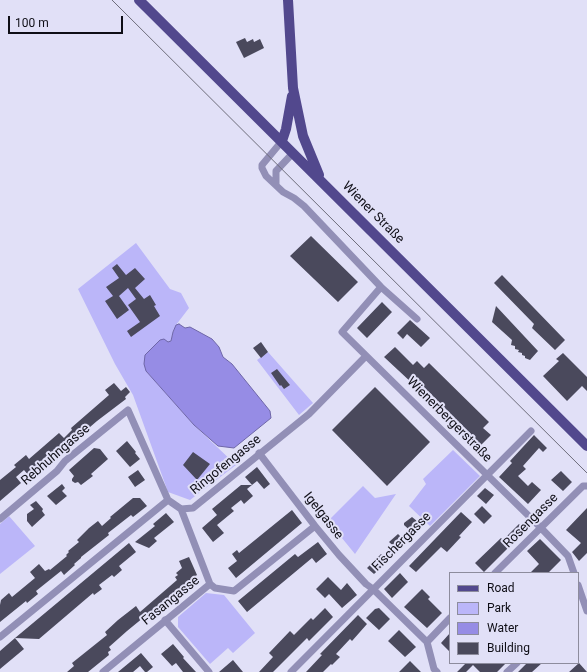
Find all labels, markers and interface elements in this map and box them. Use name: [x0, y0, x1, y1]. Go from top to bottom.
scale bar: [10, 8, 125, 34]
text: 100 m: [15, 16, 49, 30]
street label: Wiener Straße: [339, 179, 407, 247]
street label: Wienerbergerstraße: [403, 374, 495, 466]
street label: Rebhuhngasse: [19, 421, 93, 489]
street label: Ringofengasse: [188, 432, 264, 498]
street label: Igelgasse: [300, 489, 346, 543]
street label: Rosengasse: [500, 490, 562, 552]
street label: Fischergasse: [369, 509, 435, 575]
legend: [449, 572, 579, 664]
street label: Fasangasse: [139, 573, 203, 629]
text: Road: [487, 581, 515, 595]
text: Park: [487, 601, 511, 615]
text: Water: [487, 621, 518, 635]
text: Building: [487, 641, 530, 655]

